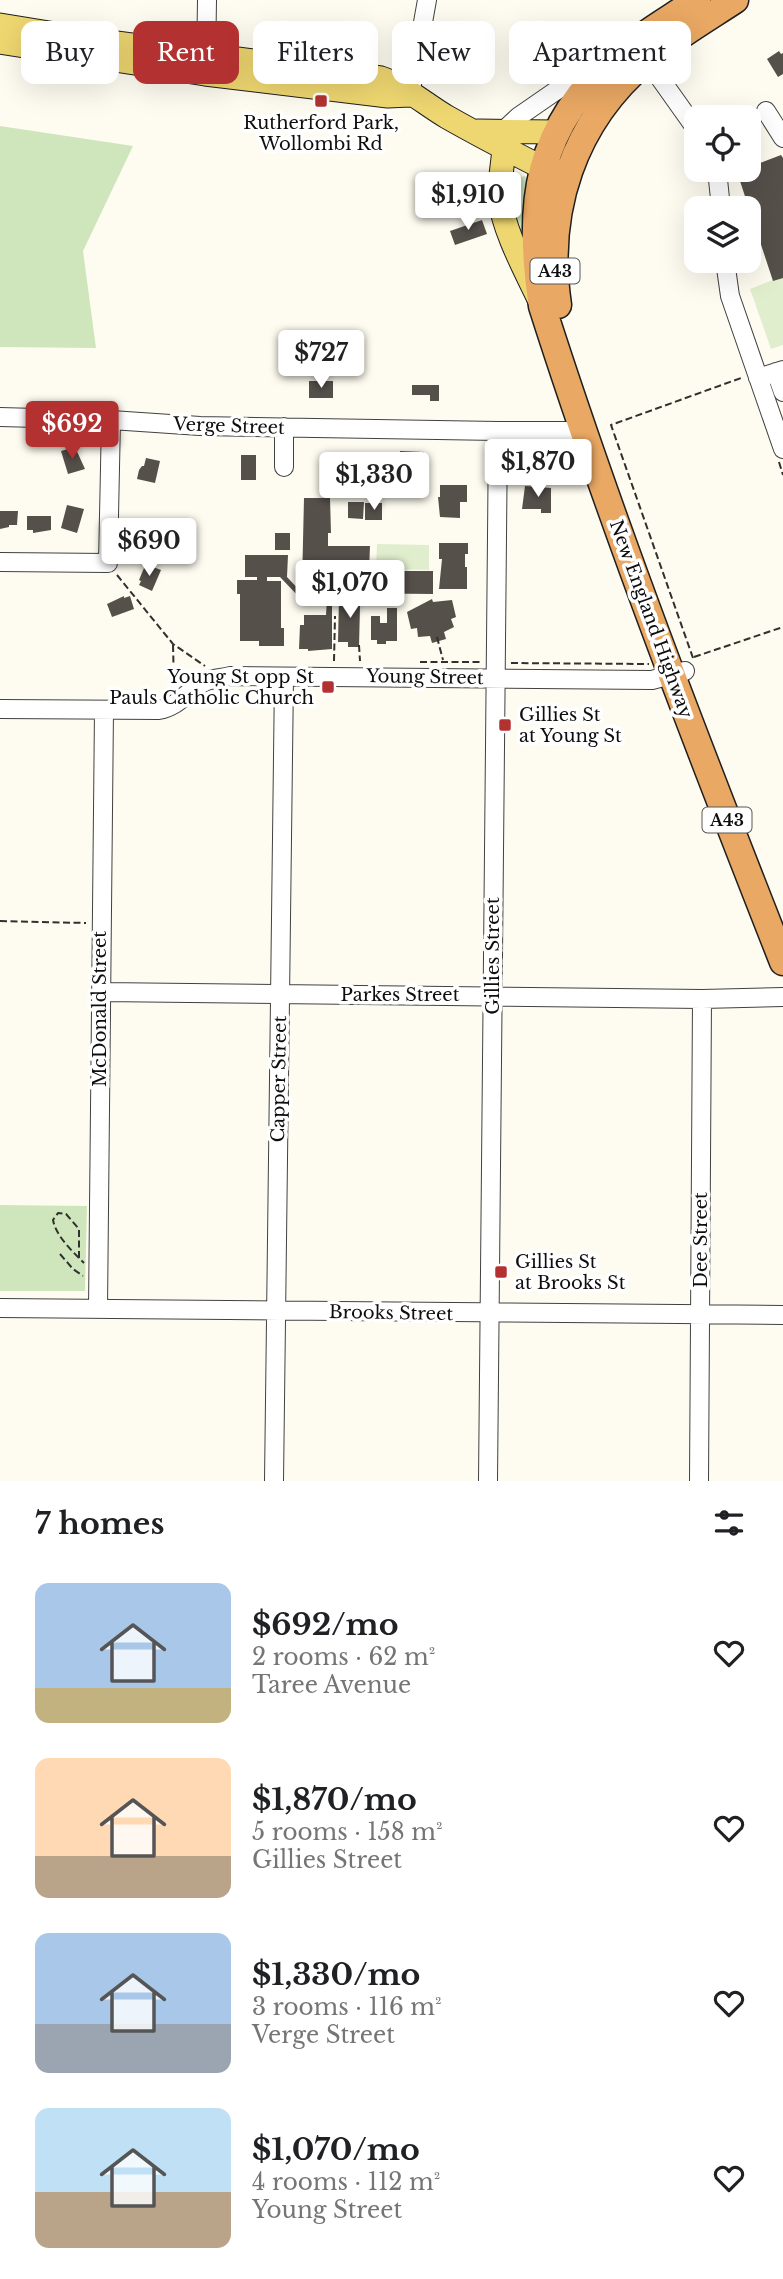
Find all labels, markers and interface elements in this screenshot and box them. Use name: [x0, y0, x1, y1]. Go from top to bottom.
chip: Buy: [21, 21, 119, 84]
chip: Rent: [133, 21, 239, 84]
chip: Filters: [253, 21, 378, 84]
chip: New: [392, 21, 495, 84]
chip: Apartment: [509, 21, 691, 84]
marker: Rutherford Park, Wollombi Rd: [313, 93, 329, 109]
map controls: [684, 105, 761, 273]
button: locate: [684, 105, 761, 182]
place label: Rutherford Park, Wollombi Rd: [243, 112, 399, 155]
pin: $1,910: [411, 173, 525, 232]
text: $1,910: [431, 181, 505, 209]
button: layers: [684, 196, 761, 273]
road number: A43: [530, 258, 580, 284]
pin: $727: [280, 330, 362, 390]
text: $727: [294, 339, 348, 367]
pin: $692: [31, 402, 113, 461]
text: $692: [42, 410, 102, 438]
street label: Verge Street: [172, 413, 285, 439]
pin: $1,870: [481, 440, 595, 499]
text: $1,870: [501, 448, 575, 476]
pin: $1,330: [317, 452, 431, 512]
text: $1,330: [335, 461, 413, 489]
street label: New England Highway: [605, 517, 697, 722]
pin: $690: [108, 518, 190, 578]
text: $690: [117, 527, 181, 555]
pin: $1,070: [293, 560, 407, 620]
text: $1,070: [311, 569, 389, 597]
street label: Young Street: [365, 665, 484, 689]
place label: Young St opp St Pauls Catholic Church: [109, 666, 314, 709]
marker: Young St opp St Pauls Catholic Church: [320, 679, 336, 695]
place label: Gillies St at Young St: [519, 704, 622, 747]
marker: Gillies St at Young St: [497, 717, 513, 733]
road number: A43: [702, 807, 752, 832]
street label: Gillies Street: [482, 897, 504, 1015]
street label: McDonald Street: [89, 931, 111, 1087]
street label: Parkes Street: [341, 984, 460, 1006]
street label: Capper Street: [267, 1015, 291, 1142]
street label: Dee Street: [690, 1192, 712, 1288]
place label: Gillies St at Brooks St: [515, 1251, 626, 1294]
marker: Gillies St at Brooks St: [493, 1264, 509, 1280]
street label: Brooks Street: [329, 1301, 454, 1325]
icon: filters: [710, 1504, 748, 1542]
text: 7 homes: [35, 1505, 164, 1542]
text: $692/mo: [252, 1606, 399, 1643]
icon: home: [91, 1611, 175, 1695]
icon: heart: [710, 1634, 748, 1672]
text: 2 rooms · 62 m²: [252, 1643, 435, 1671]
text: Taree Avenue: [252, 1671, 411, 1699]
text: $1,870/mo: [252, 1781, 417, 1818]
icon: home: [91, 1786, 175, 1870]
icon: heart: [710, 1809, 748, 1847]
text: 5 rooms · 158 m²: [252, 1818, 442, 1846]
text: Gillies Street: [252, 1846, 402, 1874]
text: $1,330/mo: [252, 1956, 420, 1993]
icon: home: [91, 1961, 175, 2045]
icon: heart: [710, 1984, 748, 2022]
text: 3 rooms · 116 m²: [252, 1993, 442, 2021]
text: Verge Street: [252, 2021, 395, 2049]
text: $1,070/mo: [252, 2131, 420, 2168]
icon: home: [91, 2136, 175, 2220]
icon: heart: [710, 2159, 748, 2197]
text: 4 rooms · 112 m²: [252, 2168, 440, 2196]
text: Young Street: [252, 2196, 402, 2224]

